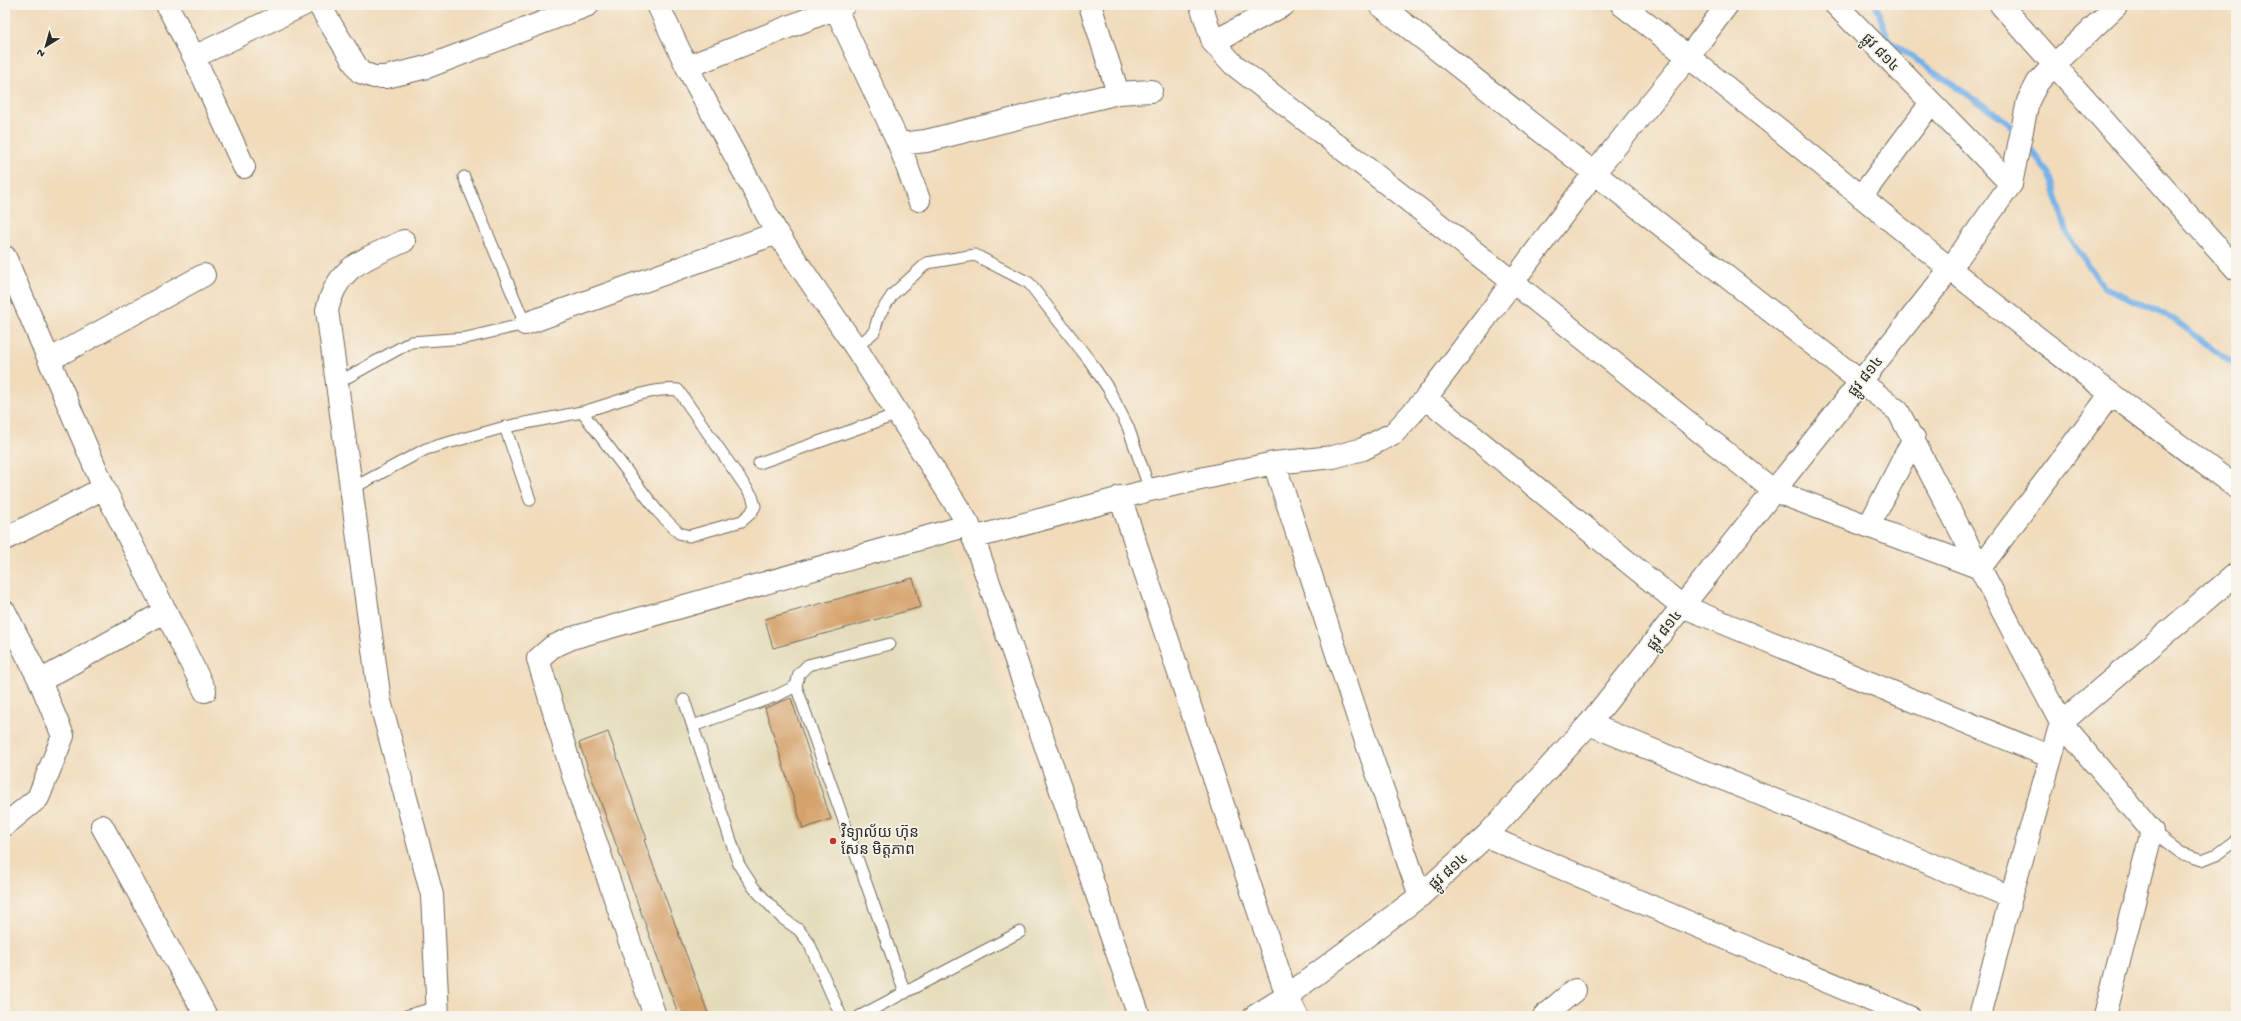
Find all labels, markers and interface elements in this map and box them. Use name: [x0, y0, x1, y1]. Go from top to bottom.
north arrow: [26, 26, 66, 66]
street label: ផ្លូវ ៨១៤: [1855, 30, 1902, 78]
text: N: [35, 45, 48, 59]
street label: ផ្លូវ ៨១៤: [1845, 353, 1890, 403]
street label: ផ្លូវ ៨១៤: [1644, 607, 1689, 657]
place label: វិទ្យាល័យ ហ៊ុន សែន មិត្តភាព: [841, 822, 919, 860]
marker: វិទ្យាល័យ ហ៊ុន សែន មិត្តភាព: [828, 836, 838, 846]
street label: ផ្លូវ ៨១៤: [1426, 850, 1474, 897]

